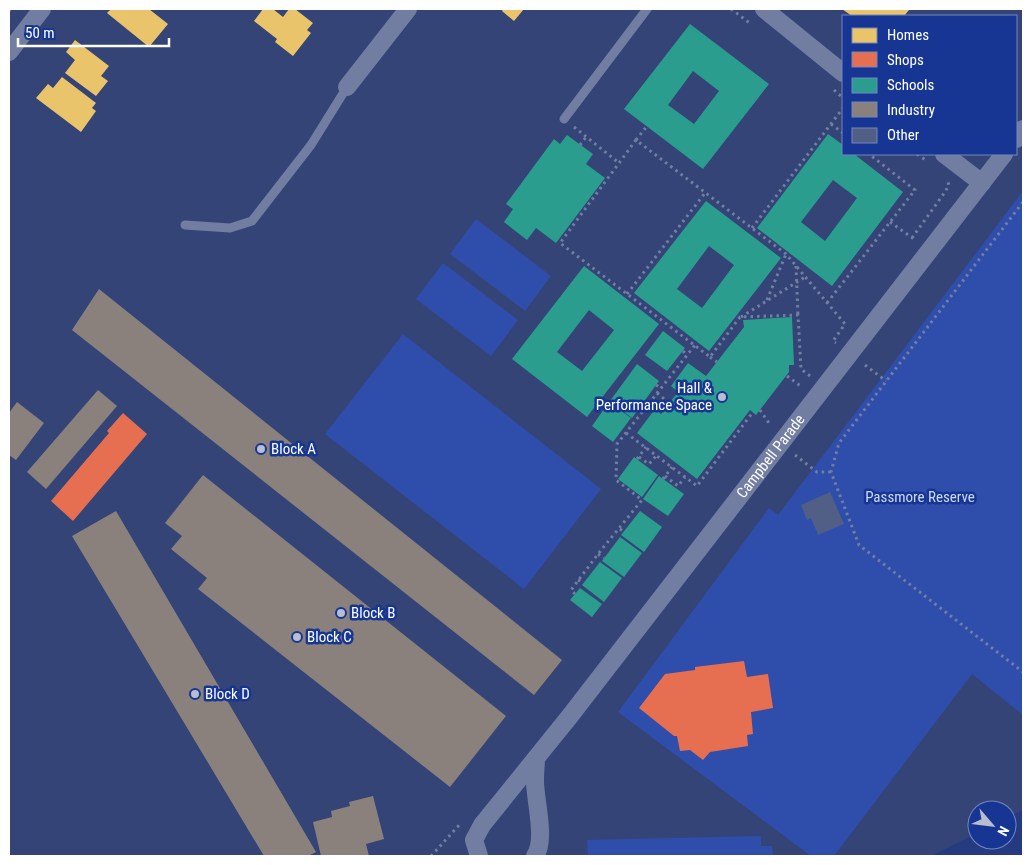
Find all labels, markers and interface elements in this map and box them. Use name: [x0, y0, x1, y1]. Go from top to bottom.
scale bar: [18, 15, 169, 47]
legend: [842, 15, 1017, 155]
text: 50 m: [25, 24, 55, 42]
text: Homes: [887, 26, 929, 44]
text: Shops: [887, 51, 924, 69]
text: Schools: [887, 76, 934, 94]
text: Industry: [887, 101, 935, 119]
text: Other: [887, 126, 920, 144]
place label: Hall & Performance Space: [596, 379, 713, 414]
marker: Hall & Performance Space: [716, 391, 728, 403]
street label: Campbell Parade: [733, 411, 808, 502]
place label: Block A: [271, 440, 316, 458]
marker: Block A: [255, 443, 267, 455]
park label: Passmore Reserve: [865, 488, 975, 506]
place label: Block B: [351, 604, 395, 622]
marker: Block B: [335, 607, 347, 619]
place label: Block C: [307, 628, 352, 646]
marker: Block C: [291, 631, 303, 643]
place label: Block D: [205, 685, 250, 703]
marker: Block D: [189, 688, 201, 700]
north arrow: [967, 800, 1017, 850]
text: N: [994, 824, 1013, 839]

